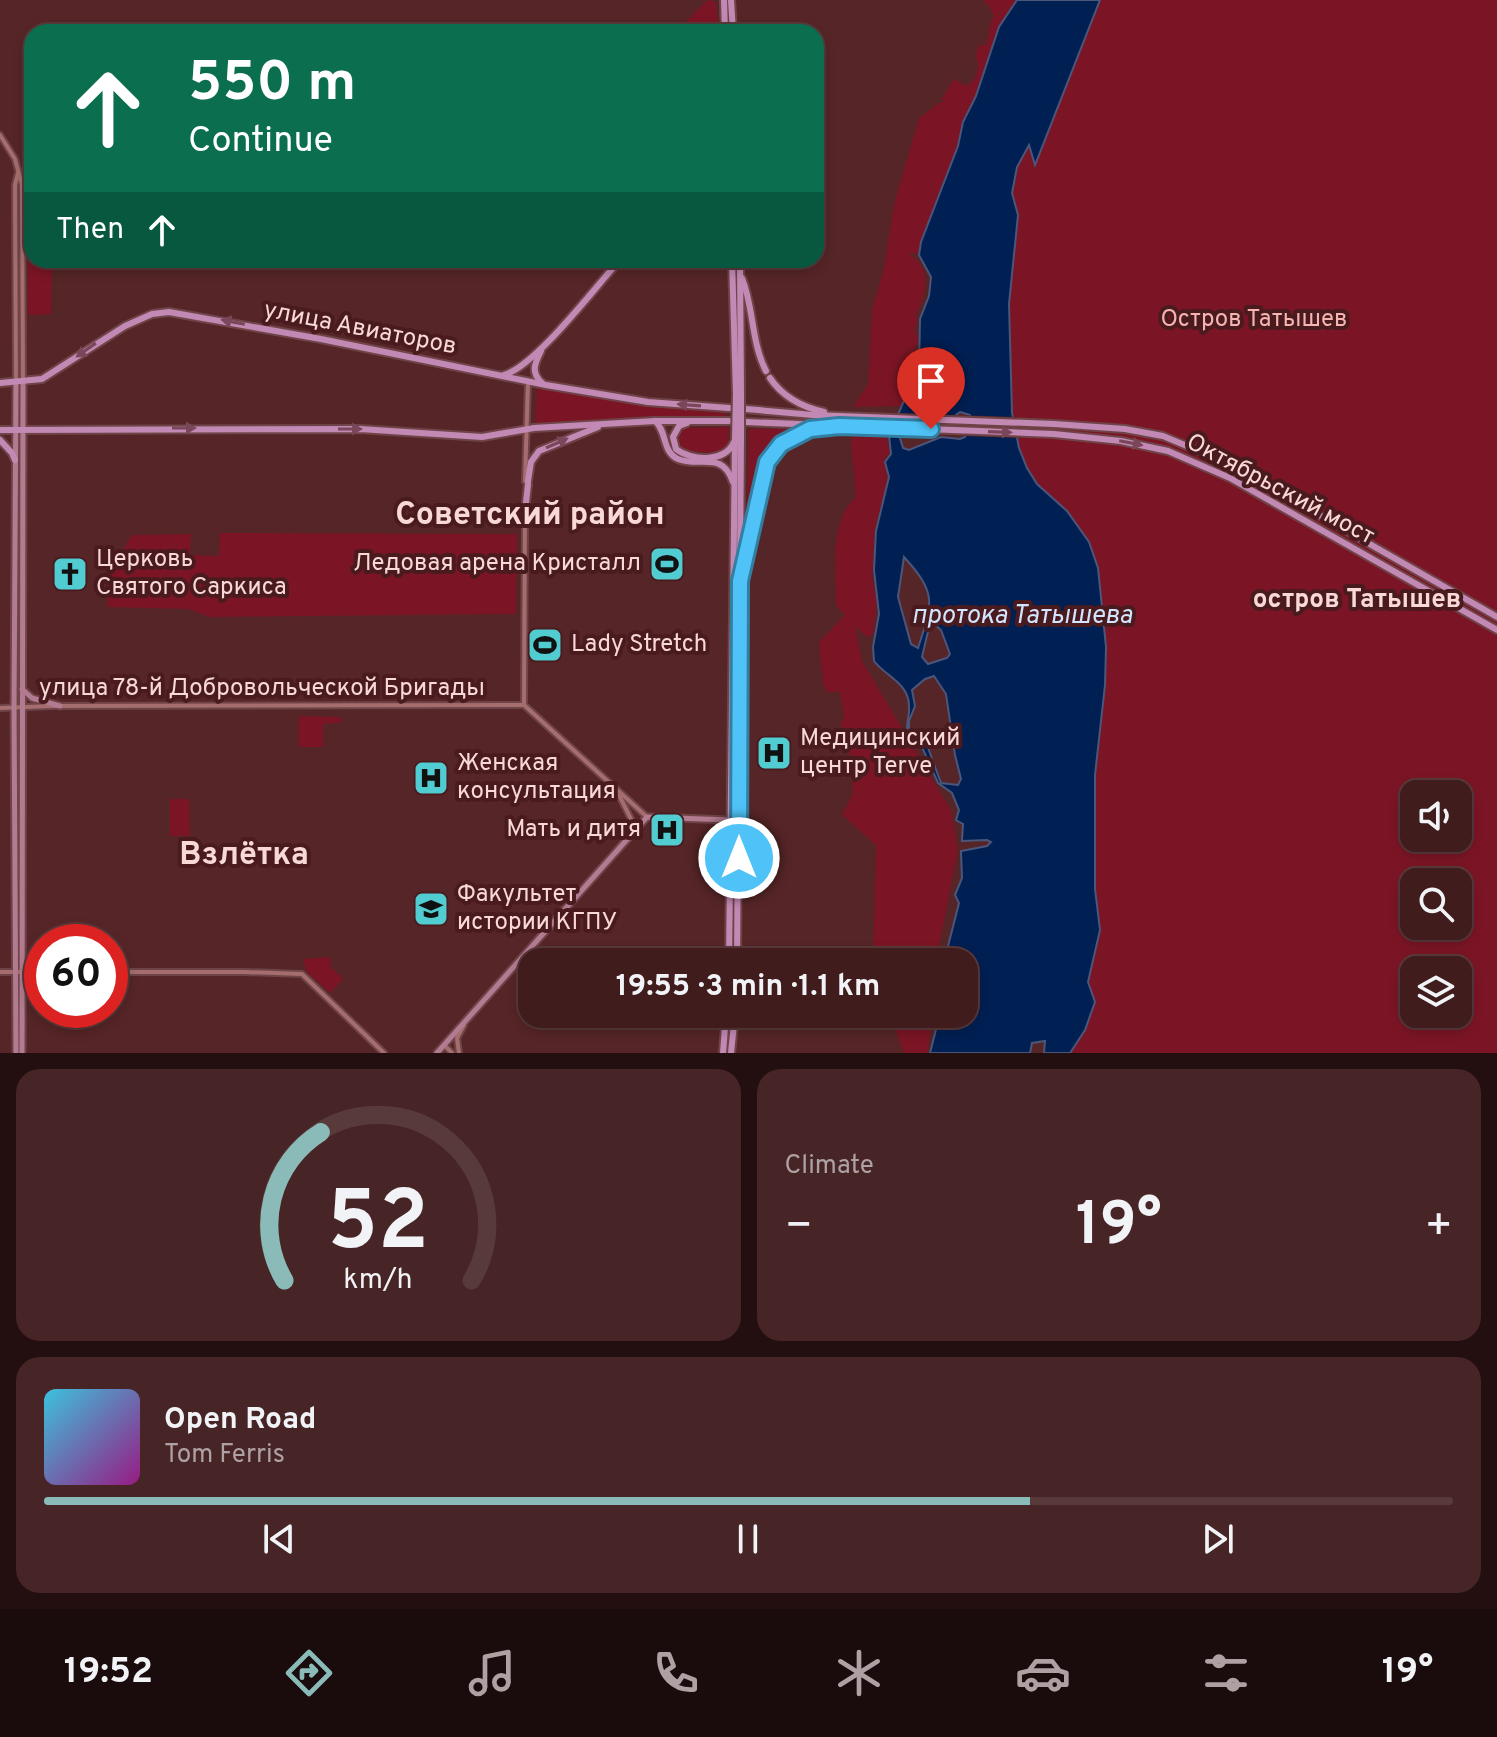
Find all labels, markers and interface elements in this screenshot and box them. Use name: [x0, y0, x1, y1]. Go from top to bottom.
text: 550 m: [188, 50, 356, 120]
icon: ahead: [56, 56, 160, 160]
text: Continue: [188, 119, 333, 165]
icon: ahead: [140, 208, 184, 252]
text: Then: [56, 212, 124, 249]
street label: улица Авиаторов: [261, 296, 459, 362]
park label: Остров Татышев: [1161, 305, 1347, 335]
one-way arrow: [220, 315, 245, 328]
one-way arrow: [76, 342, 97, 357]
pin: [897, 347, 965, 429]
icon: arrive: [909, 359, 953, 403]
one-way arrow: [676, 398, 701, 411]
one-way arrow: [172, 422, 197, 435]
one-way arrow: [338, 423, 363, 435]
one-way arrow: [988, 425, 1013, 438]
street label: Октябрьский мост: [1181, 428, 1379, 552]
one-way arrow: [545, 437, 569, 450]
one-way arrow: [1119, 437, 1144, 450]
district label: Советский район: [395, 496, 665, 536]
place label: Церковь Святого Саркиса: [96, 545, 287, 603]
sports icon: Ледовая арена Кристалл: [648, 545, 686, 583]
place label: Ледовая арена Кристалл: [353, 549, 641, 579]
church icon: Церковь Святого Саркиса: [51, 555, 89, 593]
district label: остров Татышев: [1253, 584, 1461, 617]
water label: протока Татышева: [912, 600, 1133, 633]
sports icon: Lady Stretch: [526, 626, 564, 664]
place label: Lady Stretch: [571, 630, 707, 660]
street label: улица 78-й Добровольческой Бригады: [39, 674, 485, 704]
place label: Медицинский центр Terve: [800, 724, 960, 782]
hospital icon: Медицинский центр Terve: [755, 734, 793, 772]
place label: Женская консультация: [457, 749, 616, 807]
hospital icon: Женская консультация: [412, 759, 450, 797]
map controls: [1400, 780, 1472, 1028]
button: sound: [1400, 780, 1472, 852]
hospital icon: Мать и дитя: [648, 811, 686, 849]
place label: Мать и дитя: [506, 815, 641, 845]
position arrow: [697, 816, 781, 900]
district label: Взлётка: [179, 836, 309, 876]
button: search: [1400, 868, 1472, 940]
place label: Факультет истории КГПУ: [457, 880, 617, 938]
school or university icon: Факультет истории КГПУ: [412, 890, 450, 928]
speed limit sign: 60: [24, 924, 128, 1028]
button: layers: [1400, 956, 1472, 1028]
text: 19:55 · 3 min · 1.1 km: [616, 969, 880, 1006]
text: Climate: [785, 1150, 874, 1183]
text: 52: [327, 1174, 429, 1279]
text: 19°: [1076, 1190, 1162, 1266]
text: −: [785, 1200, 813, 1256]
text: +: [1425, 1200, 1453, 1256]
text: km/h: [344, 1263, 413, 1299]
text: Open Road: [164, 1402, 316, 1439]
text: Tom Ferris: [164, 1439, 285, 1472]
icon: previous: [257, 1517, 301, 1561]
icon: pause: [726, 1517, 770, 1561]
icon: next: [1196, 1517, 1240, 1561]
icon: directions: [281, 1645, 337, 1701]
icon: music: [464, 1645, 520, 1701]
icon: phone: [648, 1645, 704, 1701]
icon: climate: [831, 1645, 887, 1701]
icon: car: [1015, 1645, 1071, 1701]
icon: filters: [1198, 1645, 1254, 1701]
text: 19:52: [64, 1650, 153, 1696]
text: 19°: [1382, 1650, 1433, 1696]

